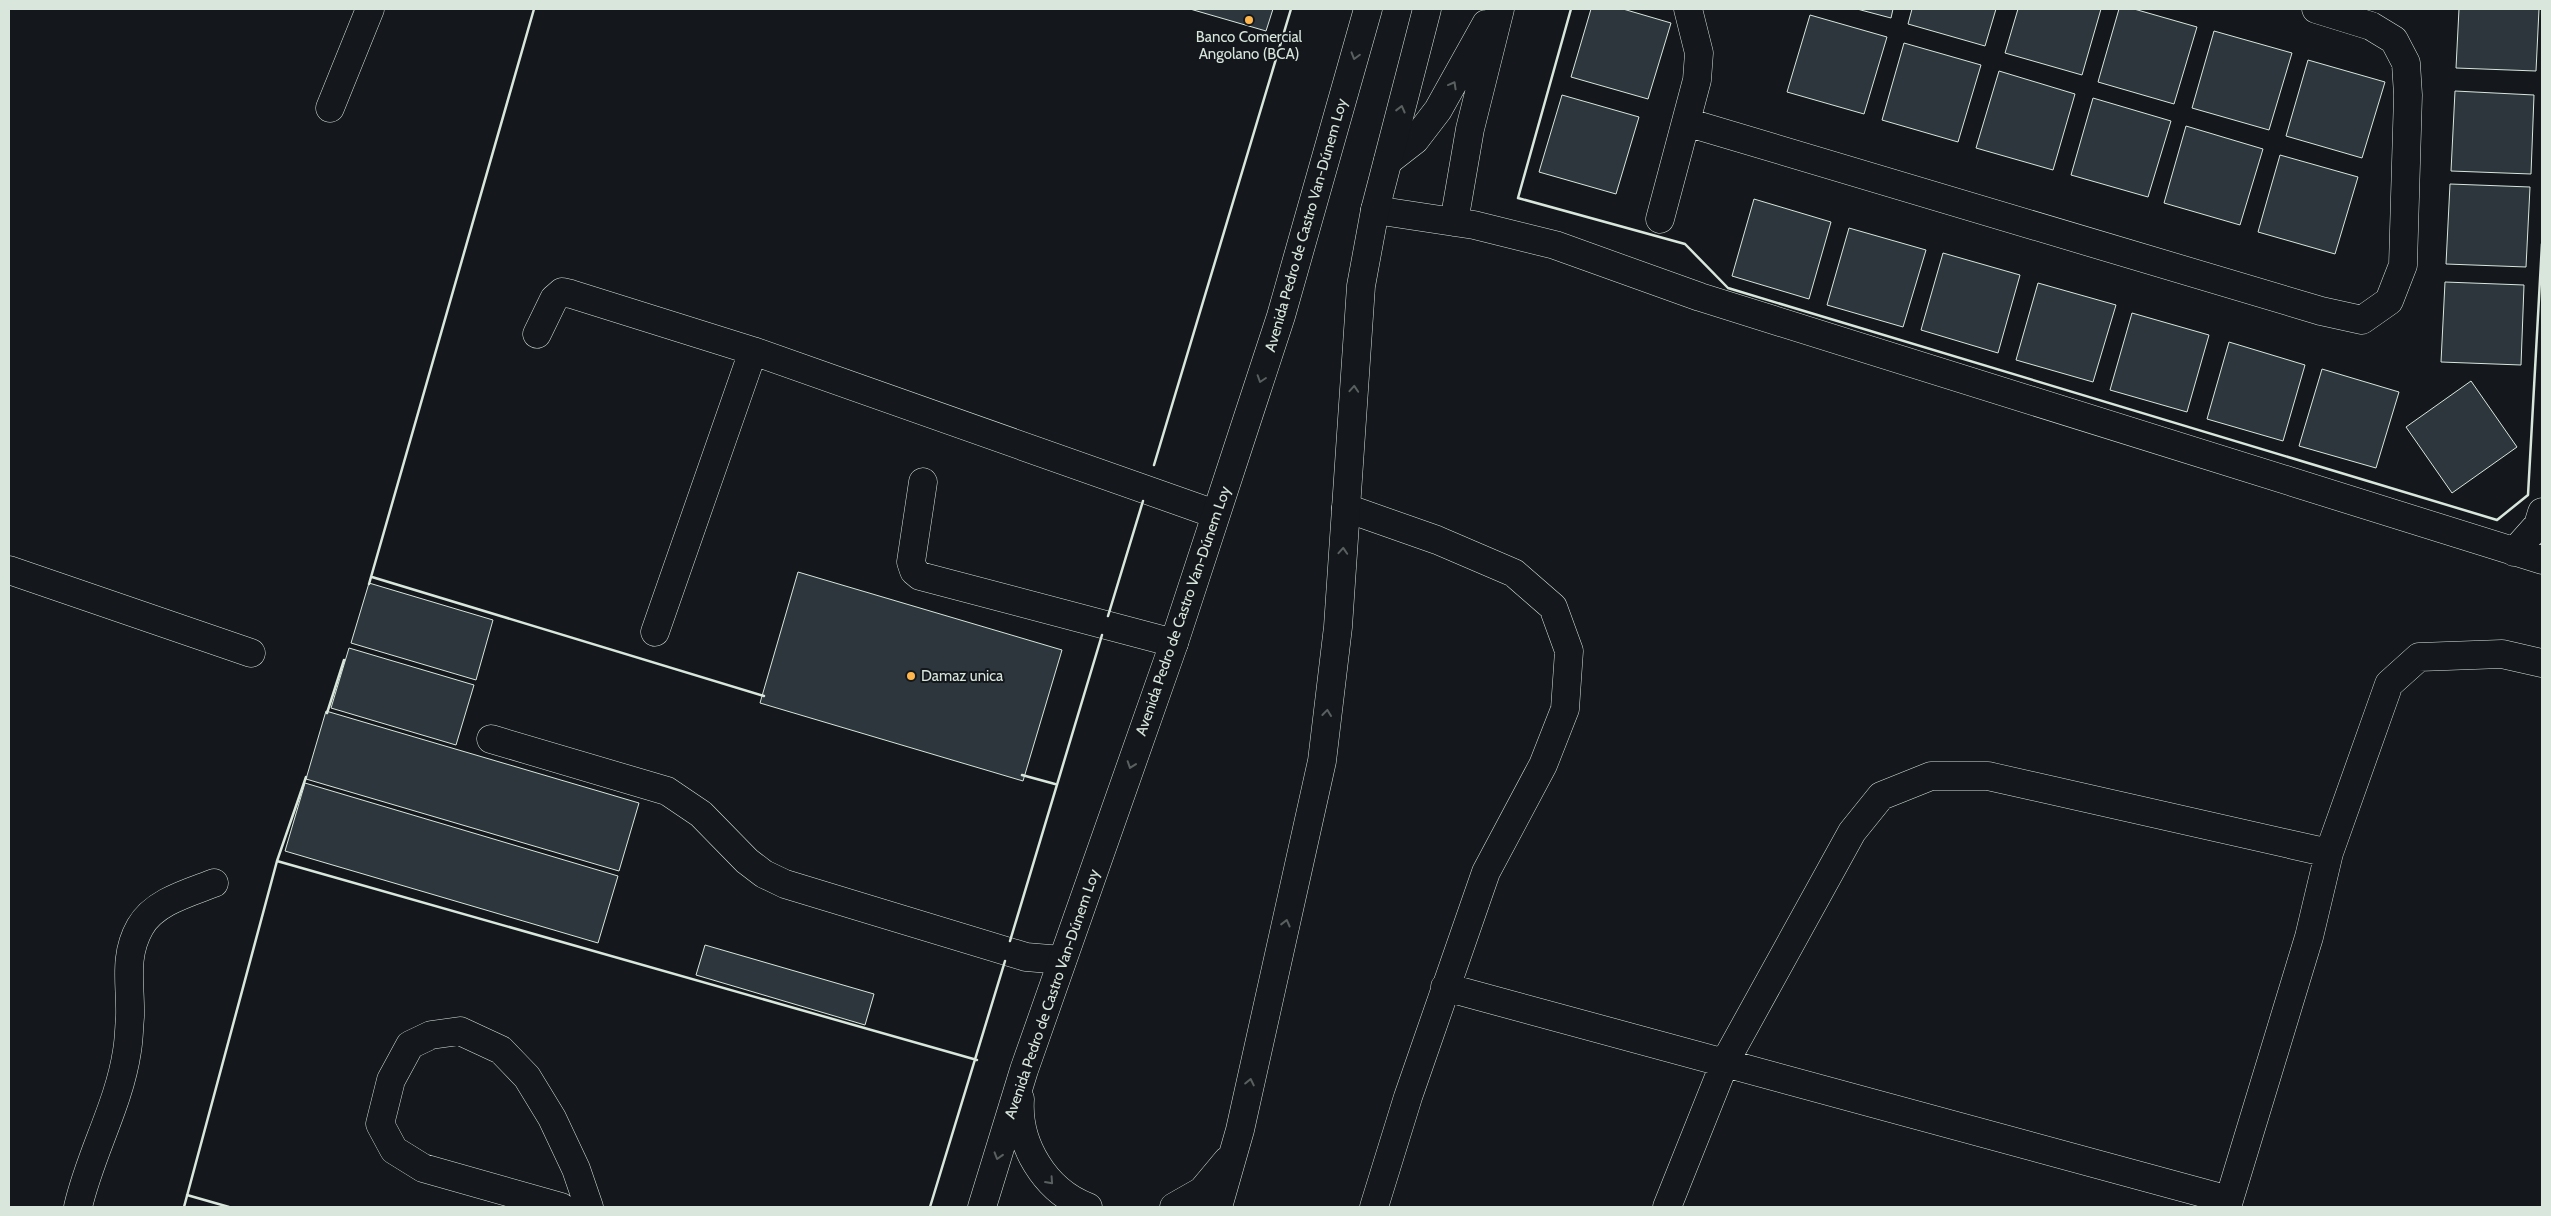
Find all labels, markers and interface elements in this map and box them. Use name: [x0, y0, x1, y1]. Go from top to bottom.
marker: Banco Comercial Angolano (BCA): [1243, 14, 1255, 26]
place label: Banco Comercial Angolano (BCA): [1196, 28, 1303, 63]
one-way arrow: [1350, 51, 1360, 59]
one-way arrow: [1446, 81, 1456, 90]
street label: Avenida Pedro de Castro Van-Dúnem Loy: [1261, 96, 1351, 354]
one-way arrow: [1395, 104, 1406, 113]
one-way arrow: [1256, 374, 1266, 382]
one-way arrow: [1348, 385, 1359, 393]
street label: Avenida Pedro de Castro Van-Dúnem Loy: [1132, 483, 1234, 738]
one-way arrow: [1337, 547, 1348, 555]
place label: Damaz unica: [921, 667, 1004, 685]
marker: Damaz unica: [905, 670, 917, 682]
one-way arrow: [1322, 709, 1332, 717]
one-way arrow: [1127, 760, 1137, 769]
street label: Avenida Pedro de Castro Van-Dúnem Loy: [1001, 866, 1103, 1121]
one-way arrow: [1280, 919, 1291, 928]
one-way arrow: [1244, 1077, 1255, 1086]
one-way arrow: [993, 1151, 1003, 1160]
one-way arrow: [1044, 1175, 1053, 1184]

